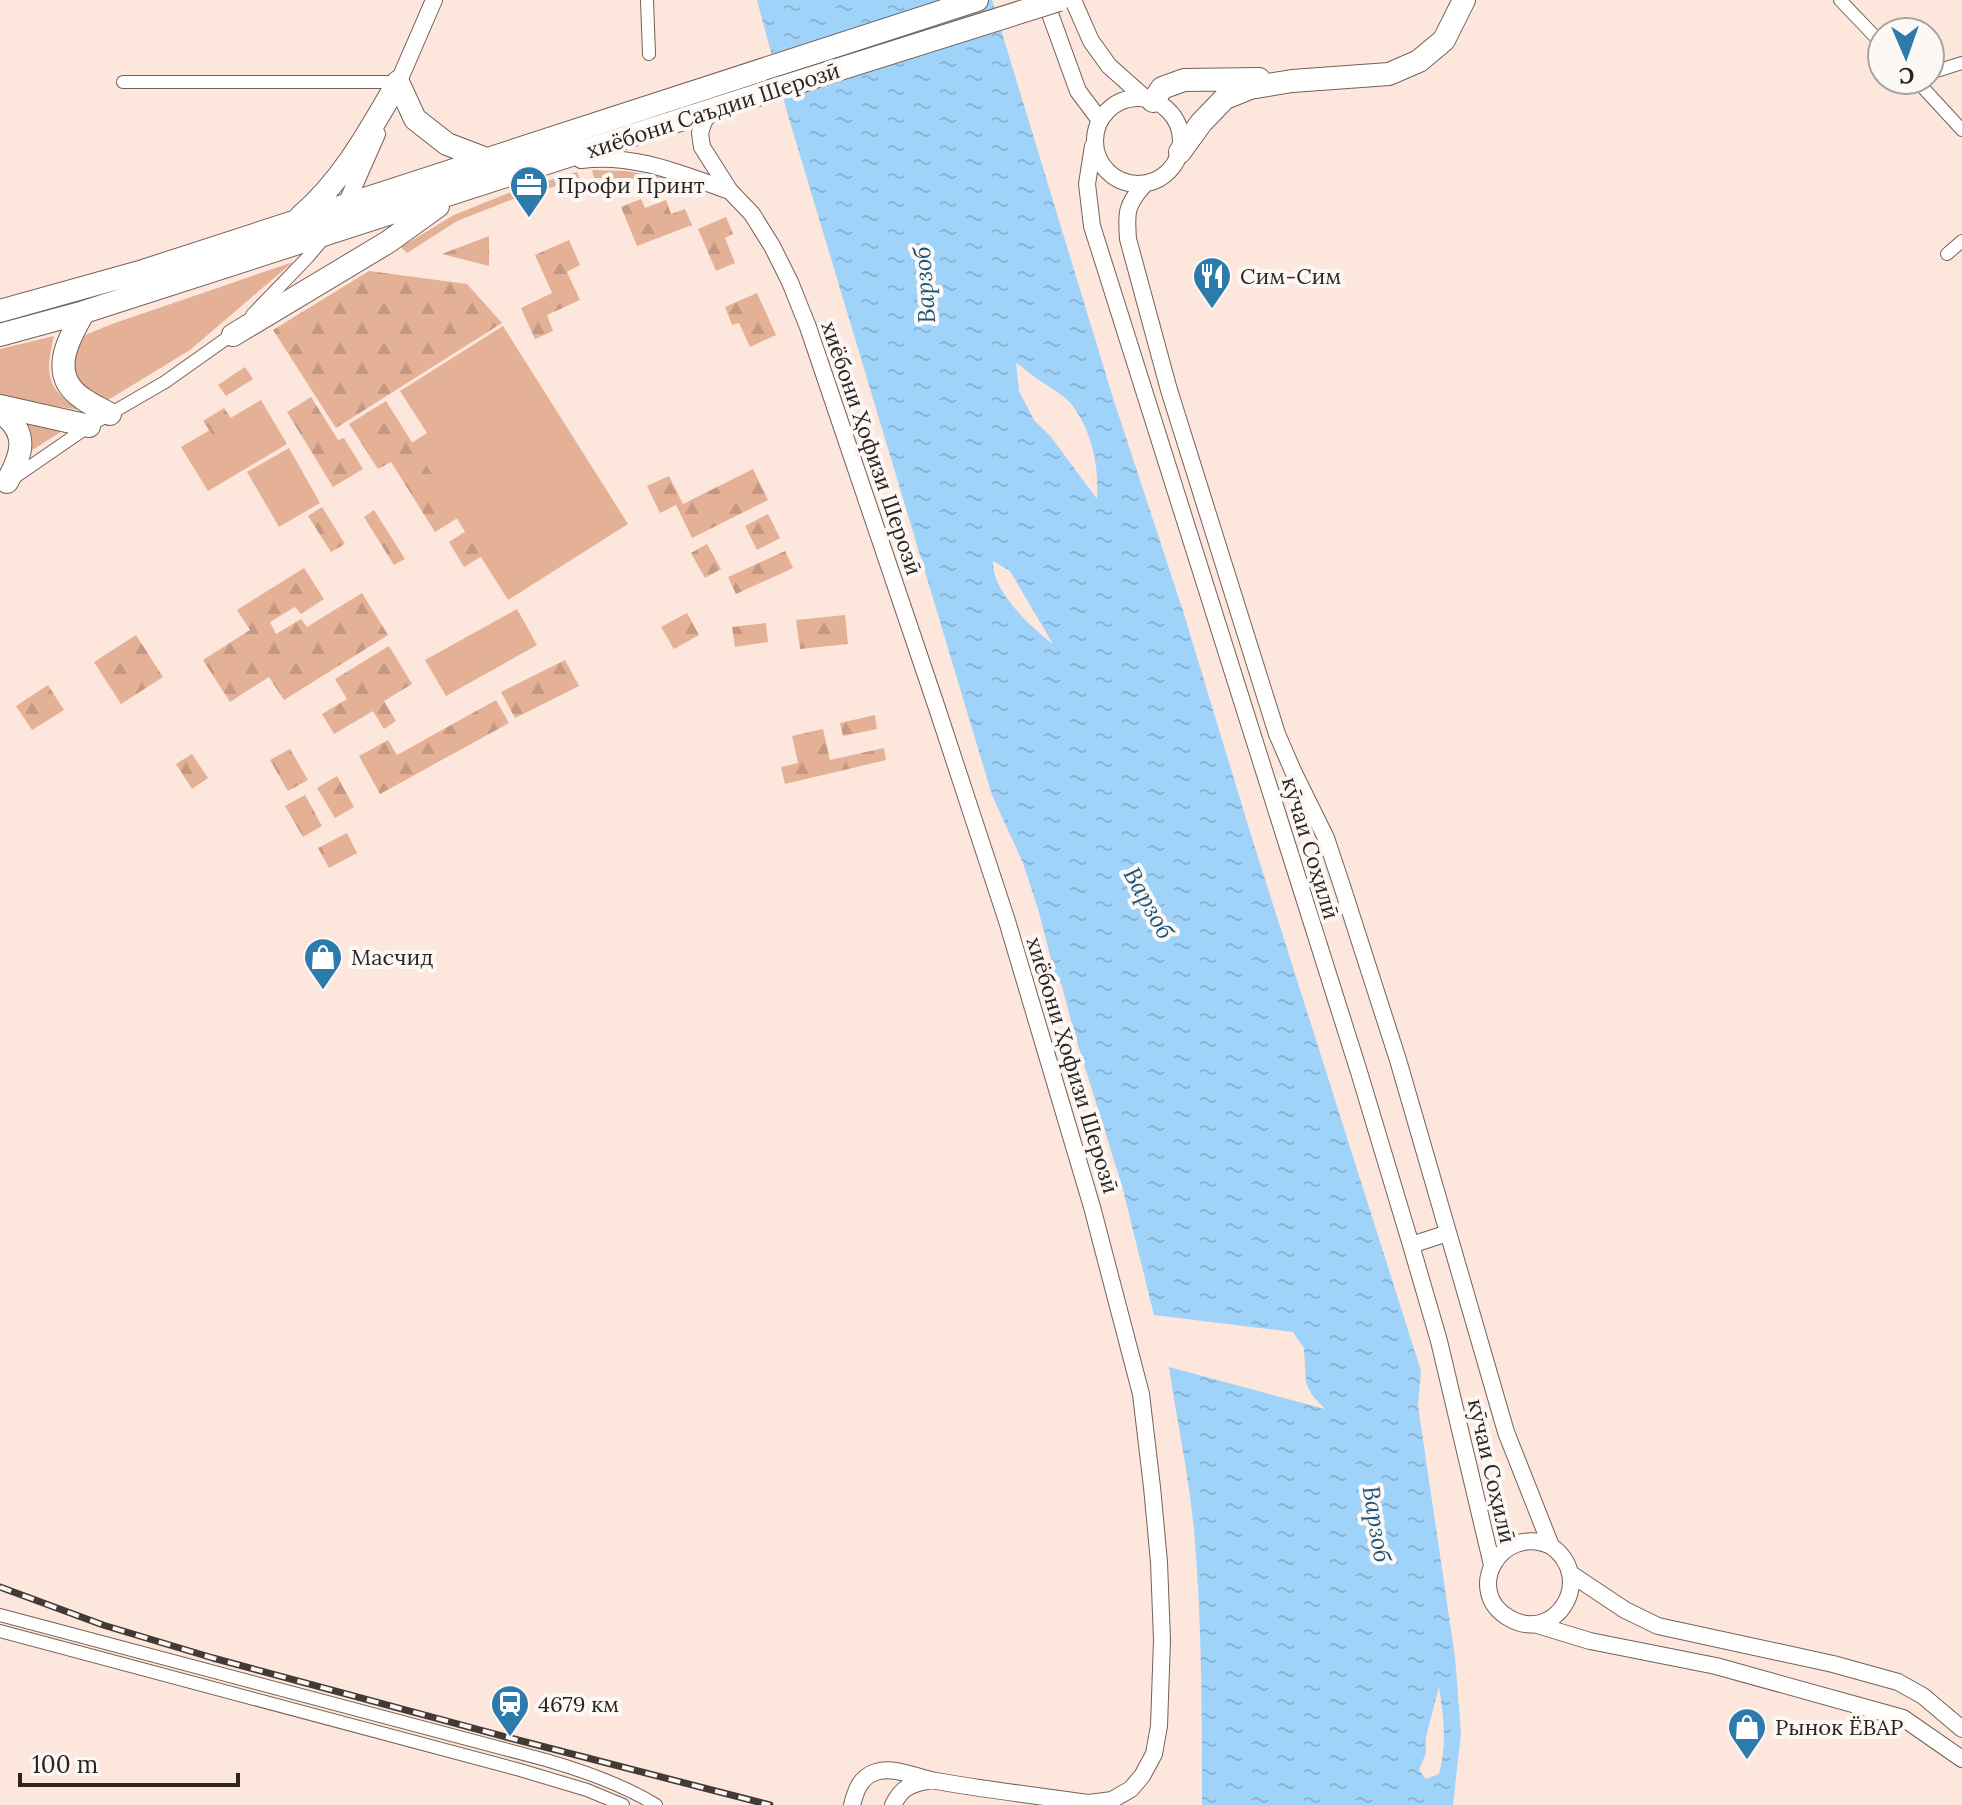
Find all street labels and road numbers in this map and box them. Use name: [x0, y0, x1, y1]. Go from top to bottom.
street label: хиёбони Саъдии Шерозӣ: [583, 56, 843, 164]
street label: хиёбони Ҳофизи Шерозӣ: [815, 317, 929, 579]
street label: кӯчаи Соҳилӣ: [1276, 773, 1346, 923]
street label: хиёбони Ҳофизи Шерозӣ: [1021, 933, 1125, 1197]
street label: кӯчаи Соҳилӣ: [1462, 1396, 1522, 1546]

